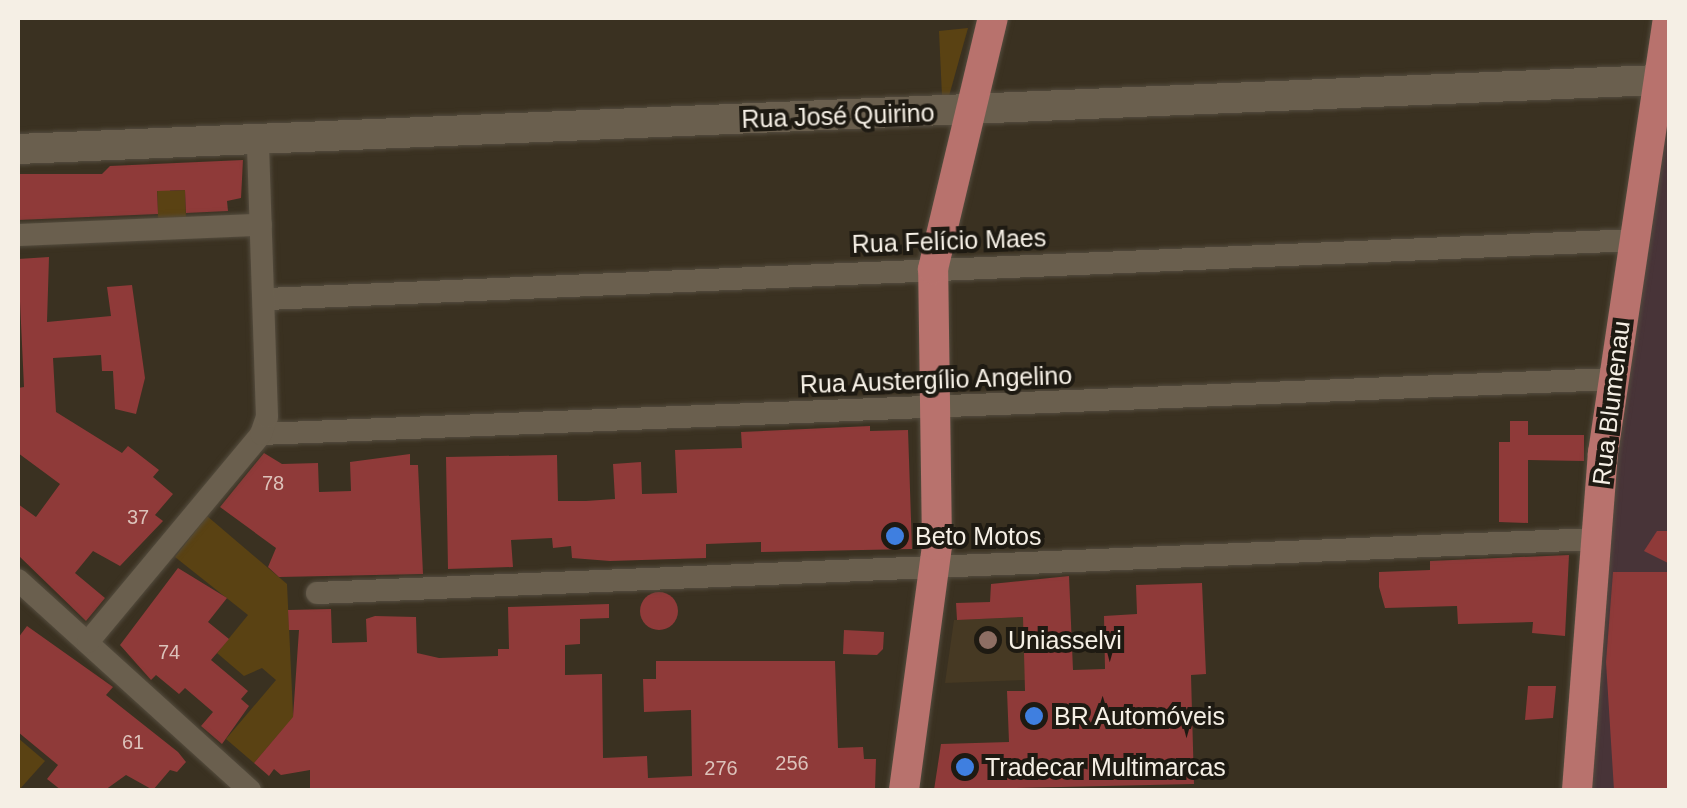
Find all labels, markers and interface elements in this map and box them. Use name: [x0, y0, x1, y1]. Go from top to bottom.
street label: Rua José Quirino: [741, 98, 935, 134]
street label: Rua Felício Maes: [851, 223, 1047, 259]
street label: Rua Blumenau: [1586, 319, 1636, 487]
street label: Rua Austergílio Angelino: [798, 360, 1074, 400]
house number: 78: [262, 471, 284, 495]
house number: 37: [127, 505, 149, 529]
place label: Beto Motos: [915, 521, 1041, 551]
marker: Beto Motos: [884, 525, 906, 547]
place label: Uniasselvi: [1008, 625, 1122, 655]
marker: Uniasselvi: [977, 629, 999, 651]
house number: 74: [158, 640, 180, 664]
place label: BR Automóveis: [1054, 701, 1226, 731]
marker: BR Automóveis: [1023, 705, 1045, 727]
house number: 61: [122, 730, 144, 754]
house number: 256: [775, 751, 809, 775]
place label: Tradecar Multimarcas: [985, 752, 1226, 782]
house number: 276: [704, 756, 738, 780]
marker: Tradecar Multimarcas: [954, 756, 976, 778]

